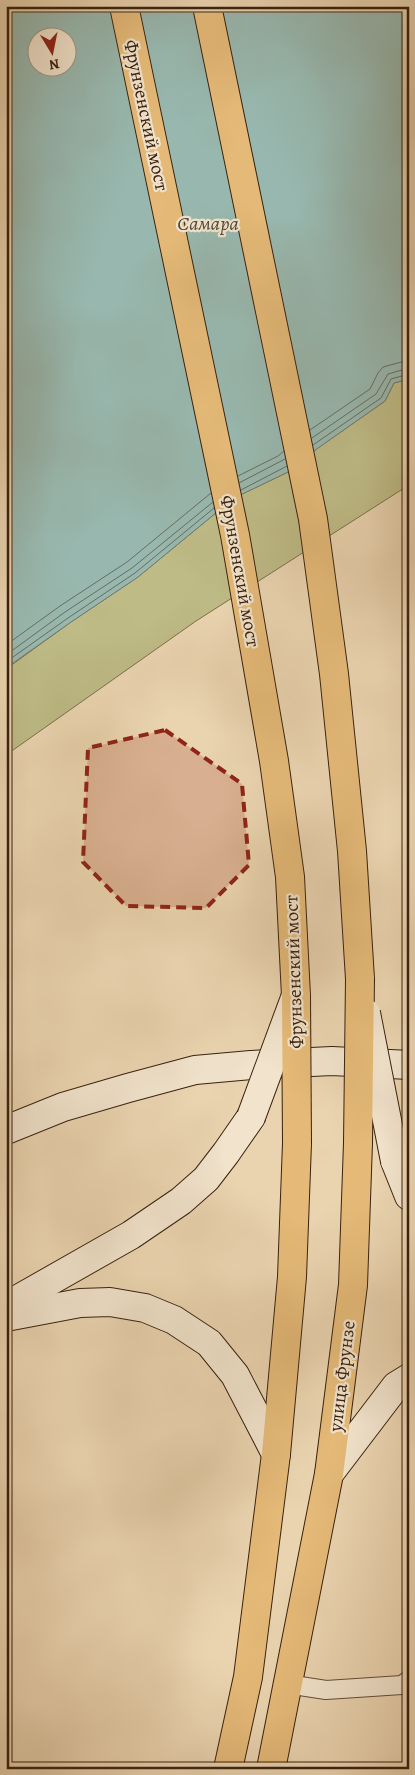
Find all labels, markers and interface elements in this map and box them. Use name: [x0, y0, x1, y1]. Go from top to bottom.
north arrow: [28, 28, 78, 78]
street label: Фрунзенский мост: [117, 37, 175, 194]
text: N: [47, 54, 61, 75]
water label: Самара: [177, 210, 239, 237]
street label: Фрунзенский мост: [214, 493, 266, 650]
street label: Фрунзенский мост: [278, 894, 310, 1049]
street label: улица Фрунзе: [322, 1319, 362, 1434]

